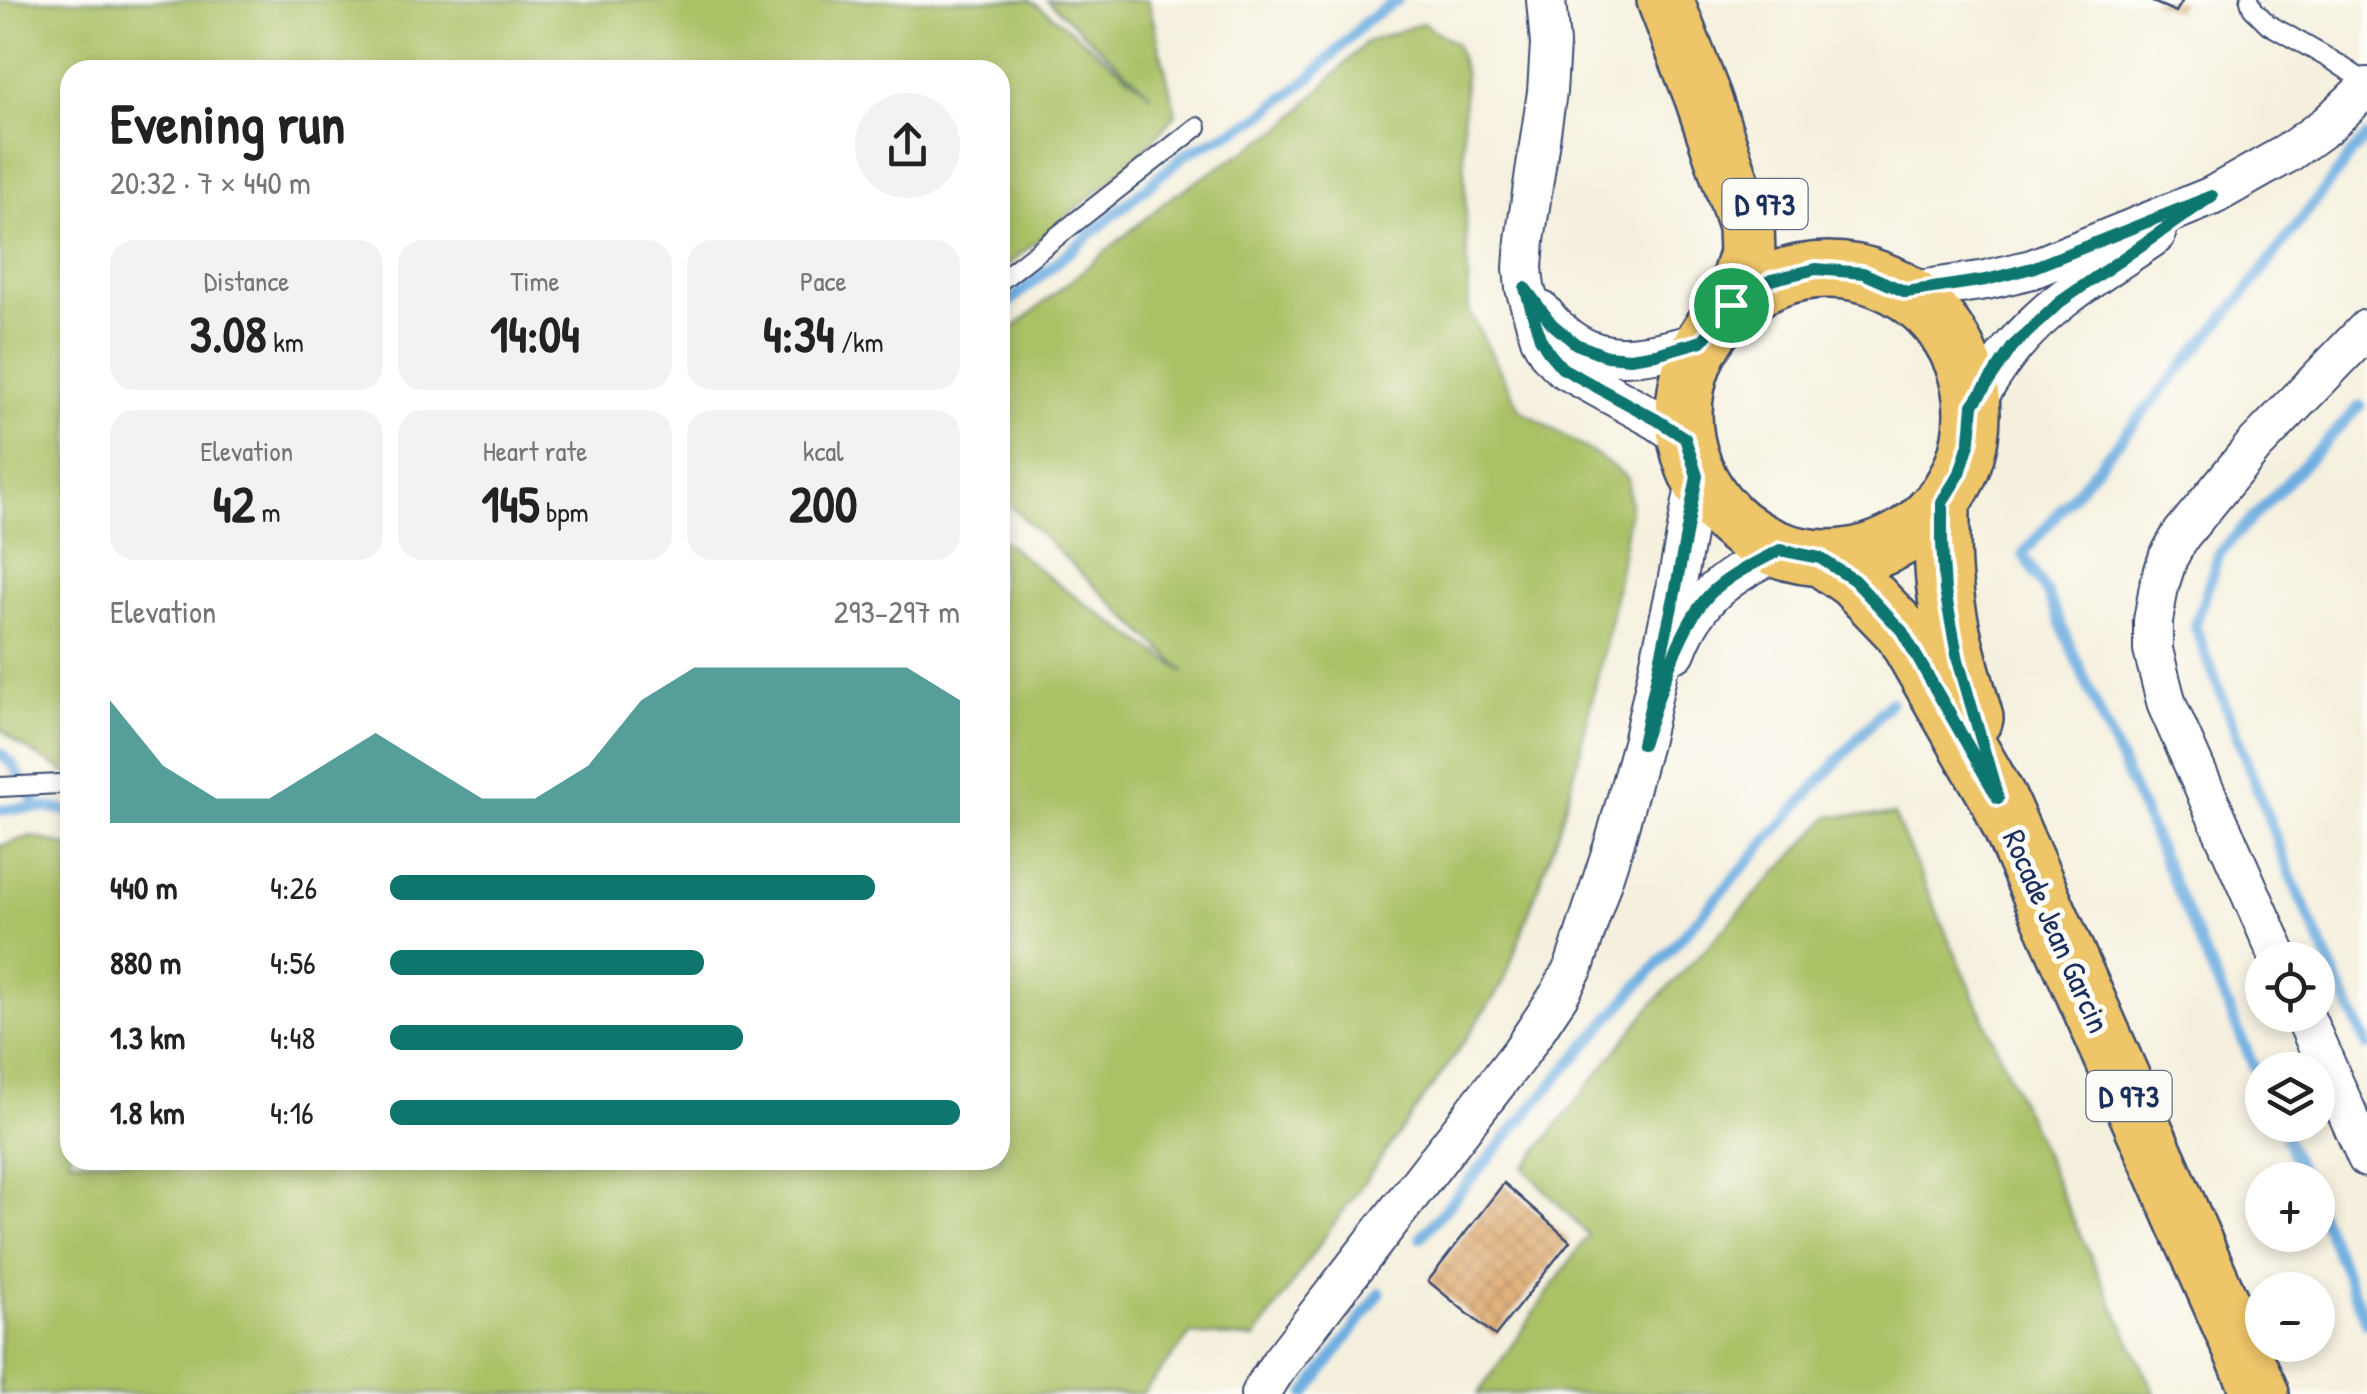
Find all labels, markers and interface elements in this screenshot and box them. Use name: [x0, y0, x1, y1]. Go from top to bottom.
text: Evening run: [110, 86, 345, 160]
button: share: [855, 93, 960, 198]
text: 20:32 · 7 × 440 m: [110, 161, 311, 204]
road number: D 973: [1722, 179, 1808, 229]
text: Distance: [204, 262, 289, 300]
text: Time: [510, 262, 560, 300]
text: Pace: [800, 262, 847, 300]
pin: [1689, 263, 1774, 348]
icon: arrive: [1704, 278, 1759, 333]
text: 3.08: [190, 300, 267, 368]
text: 14:04: [490, 300, 580, 368]
text: 4:34: [763, 300, 835, 368]
text: km: [267, 323, 304, 361]
text: /km: [835, 323, 884, 361]
text: Elevation: [200, 432, 293, 470]
text: Heart rate: [483, 432, 587, 470]
text: kcal: [803, 432, 844, 470]
text: 42: [213, 470, 255, 538]
text: 145: [481, 470, 540, 538]
text: 200: [789, 470, 857, 538]
text: m: [255, 493, 280, 531]
text: bpm: [540, 493, 589, 531]
text: Elevation: [110, 590, 216, 633]
text: 293–297 m: [834, 590, 960, 633]
street label: Rocade Jean Garcin: [1993, 823, 2121, 1039]
text: 440 m: [110, 866, 177, 909]
text: 4:26: [270, 866, 317, 909]
text: 880 m: [110, 941, 181, 984]
text: 4:56: [270, 941, 316, 984]
map controls: [2245, 942, 2335, 1362]
button: locate: [2245, 942, 2335, 1032]
text: 1.3 km: [110, 1016, 185, 1059]
text: 4:48: [270, 1016, 315, 1059]
button: layers: [2245, 1052, 2335, 1142]
road number: D 973: [2086, 1071, 2172, 1121]
text: 1.8 km: [110, 1091, 185, 1134]
text: 4:16: [270, 1091, 314, 1134]
button: +: [2245, 1162, 2335, 1252]
button: −: [2245, 1272, 2335, 1362]

